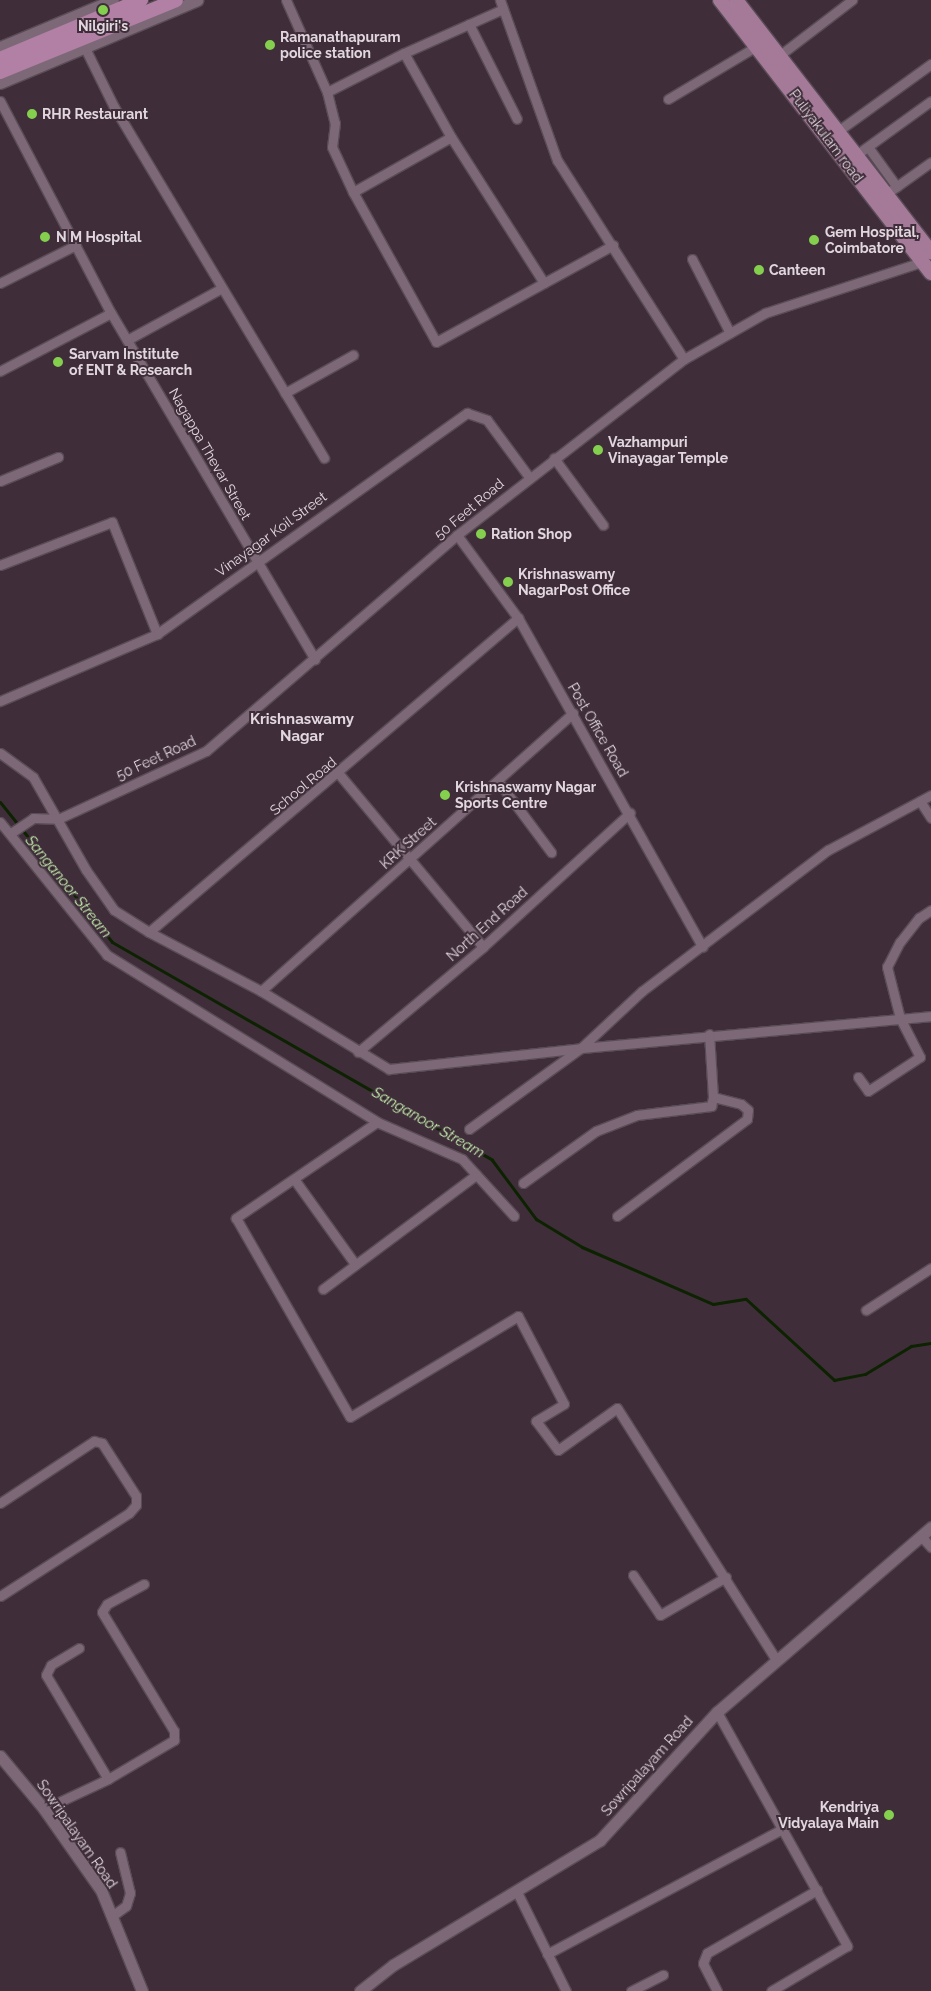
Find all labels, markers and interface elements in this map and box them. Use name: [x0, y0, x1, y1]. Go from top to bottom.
marker: Nilgiri's: [97, 4, 109, 16]
place label: Nilgiri's: [78, 18, 128, 34]
place label: Ramanathapuram police station: [280, 29, 401, 62]
marker: Ramanathapuram police station: [264, 39, 276, 51]
street label: Puliyakulam road: [786, 86, 866, 186]
place label: RHR Restaurant: [42, 106, 148, 122]
marker: RHR Restaurant: [26, 108, 38, 120]
place label: Gem Hospital, Coimbatore: [825, 224, 919, 256]
place label: N M Hospital: [56, 229, 142, 245]
marker: N M Hospital: [38, 230, 52, 244]
marker: Gem Hospital, Coimbatore: [807, 233, 821, 247]
place label: Canteen: [769, 262, 826, 278]
marker: Canteen: [753, 264, 765, 276]
place label: Sarvam Institute of ENT & Research: [69, 346, 193, 378]
marker: Sarvam Institute of ENT & Research: [51, 355, 65, 369]
street label: Nagappa Thevar Street: [165, 385, 255, 523]
place label: Vazhampuri Vinayagar Temple: [608, 434, 729, 467]
marker: Vazhampuri Vinayagar Temple: [592, 444, 604, 456]
street label: 50 Feet Road: [431, 475, 507, 543]
street label: Vinayagar Koil Street: [212, 488, 330, 580]
place label: Ration Shop: [491, 526, 572, 542]
marker: Ration Shop: [475, 528, 487, 540]
place label: Krishnaswamy NagarPost Office: [518, 566, 630, 598]
marker: Krishnaswamy NagarPost Office: [502, 576, 514, 588]
street label: Post Office Road: [564, 680, 632, 780]
district label: Krishnaswamy Nagar: [250, 710, 354, 745]
street label: 50 Feet Road: [114, 732, 198, 784]
street label: School Road: [266, 753, 340, 819]
place label: Krishnaswamy Nagar Sports Centre: [455, 779, 596, 812]
marker: Krishnaswamy Nagar Sports Centre: [439, 789, 451, 801]
street label: KRK Street: [377, 813, 439, 873]
water label: Sanganoor Stream: [21, 832, 115, 942]
street label: North End Road: [443, 883, 531, 965]
water label: Sanganoor Stream: [369, 1083, 487, 1163]
street label: Sowripalayam Road: [598, 1713, 696, 1819]
street label: Sowripalayam Road: [33, 1777, 121, 1891]
place label: Kendriya Vidyalaya Main: [778, 1799, 879, 1831]
marker: Kendriya Vidyalaya Main: [883, 1809, 895, 1821]

